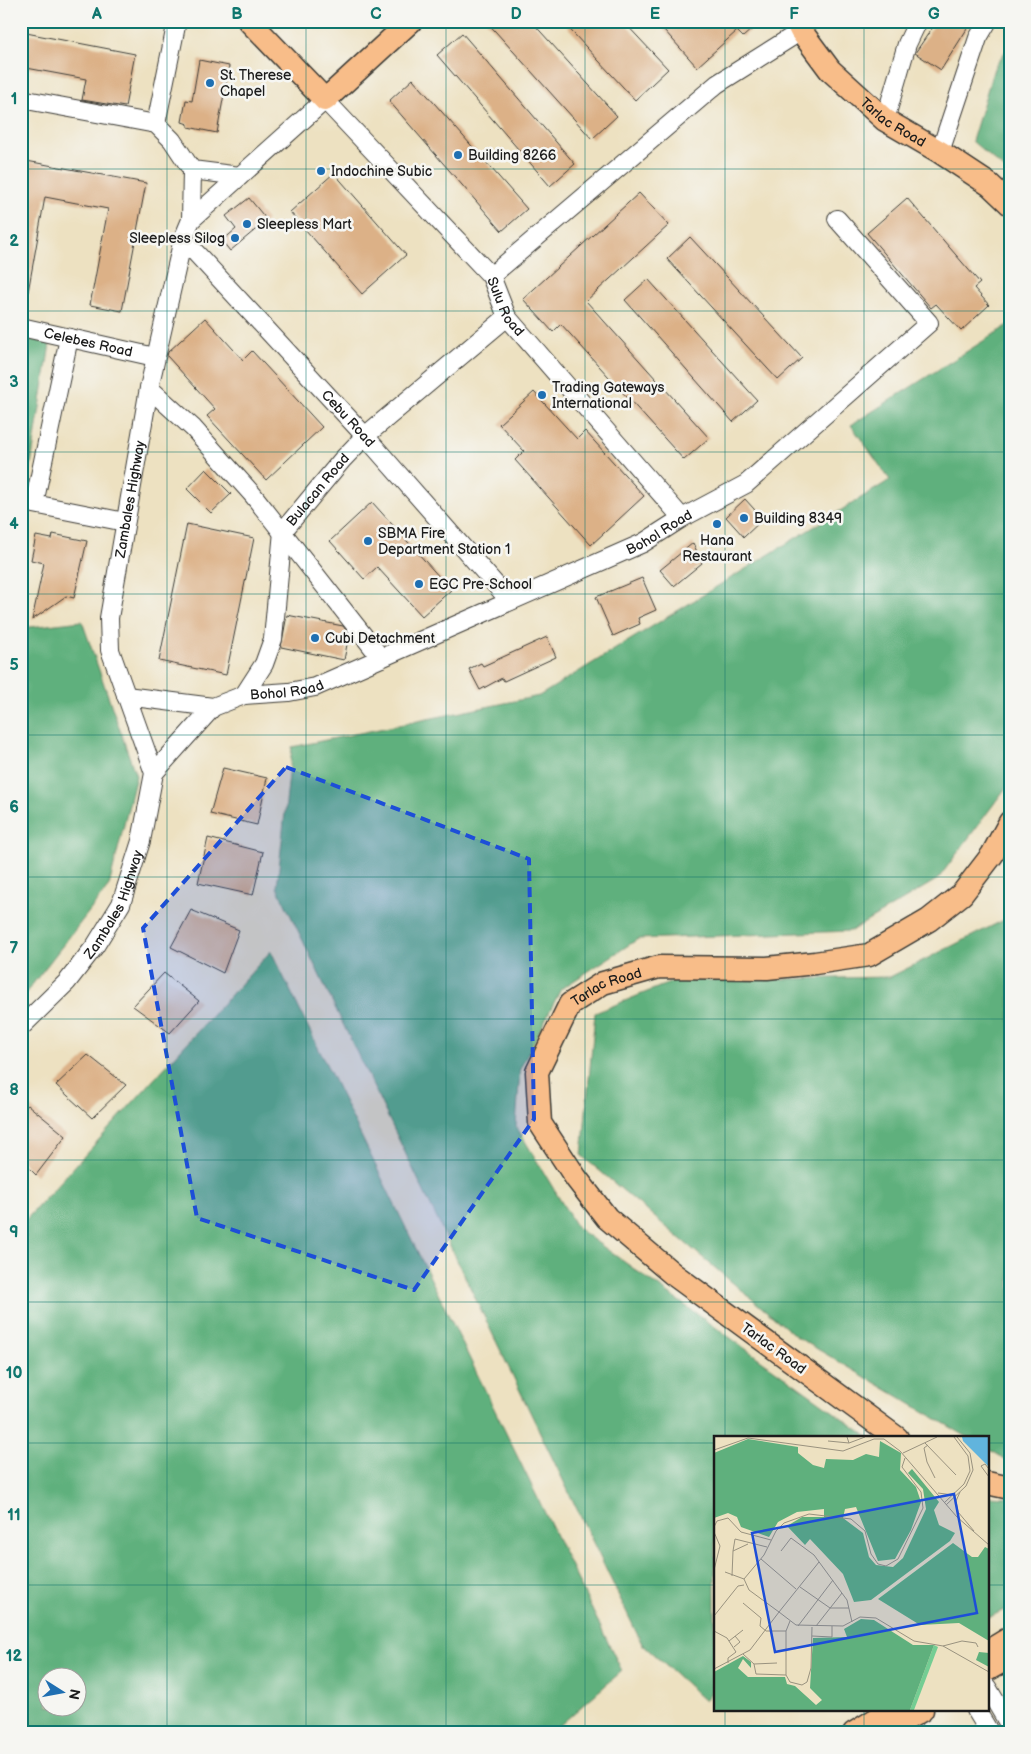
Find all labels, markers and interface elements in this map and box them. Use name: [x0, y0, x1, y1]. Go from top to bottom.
text: A: [91, 5, 102, 24]
text: B: [231, 5, 243, 24]
text: C: [370, 5, 382, 24]
text: D: [510, 5, 522, 24]
text: E: [650, 5, 660, 24]
text: F: [789, 5, 799, 24]
text: G: [928, 5, 940, 24]
place label: St. Therese Chapel: [220, 67, 291, 100]
marker: St. Therese Chapel: [204, 77, 216, 89]
text: 1: [11, 90, 17, 109]
street label: Tarlac Road: [857, 94, 929, 151]
place label: Building 8266: [468, 147, 557, 164]
marker: Building 8266: [452, 149, 464, 161]
place label: Indochine Subic: [331, 163, 432, 180]
marker: Indochine Subic: [315, 165, 327, 177]
place label: Sleepless Mart: [257, 216, 352, 233]
marker: Sleepless Mart: [241, 218, 253, 230]
place label: Sleepless Silog: [129, 230, 225, 247]
text: 2: [9, 232, 19, 251]
marker: Sleepless Silog: [229, 232, 241, 244]
street label: Sulu Road: [483, 274, 528, 340]
street label: Celebes Road: [42, 324, 134, 361]
text: 3: [9, 373, 19, 392]
place label: Trading Gateways International: [552, 379, 664, 412]
street label: Cebu Road: [318, 387, 379, 451]
marker: Trading Gateways International: [536, 389, 548, 401]
street label: Zambales Highway: [111, 438, 149, 560]
street label: Bulacan Road: [283, 450, 353, 530]
street label: Bohol Road: [624, 506, 695, 558]
place label: Building 8349: [754, 510, 842, 527]
marker: Building 8349: [738, 512, 750, 524]
text: 4: [9, 515, 19, 534]
marker: Hana Restaurant: [711, 518, 723, 530]
place label: SBMA Fire Department Station 1: [378, 525, 510, 558]
place label: Hana Restaurant: [682, 532, 753, 565]
marker: SBMA Fire Department Station 1: [362, 535, 374, 547]
place label: EGC Pre-School: [429, 576, 532, 593]
marker: EGC Pre-School: [413, 578, 425, 590]
place label: Cubi Detachment: [325, 630, 436, 647]
marker: Cubi Detachment: [309, 632, 321, 644]
text: 5: [9, 656, 19, 675]
street label: Bohol Road: [249, 676, 326, 704]
text: 6: [9, 798, 19, 817]
street label: Zambales Highway: [80, 847, 147, 963]
text: 7: [10, 939, 19, 958]
street label: Tarlac Road: [568, 964, 644, 1010]
text: 8: [9, 1081, 19, 1100]
text: 9: [9, 1223, 19, 1242]
street label: Tarlac Road: [738, 1319, 809, 1378]
text: 10: [6, 1364, 22, 1383]
inset map: [714, 1436, 988, 1712]
text: 11: [7, 1506, 21, 1525]
text: 12: [6, 1647, 23, 1666]
north arrow: [38, 1666, 88, 1716]
text: N: [65, 1688, 84, 1701]

